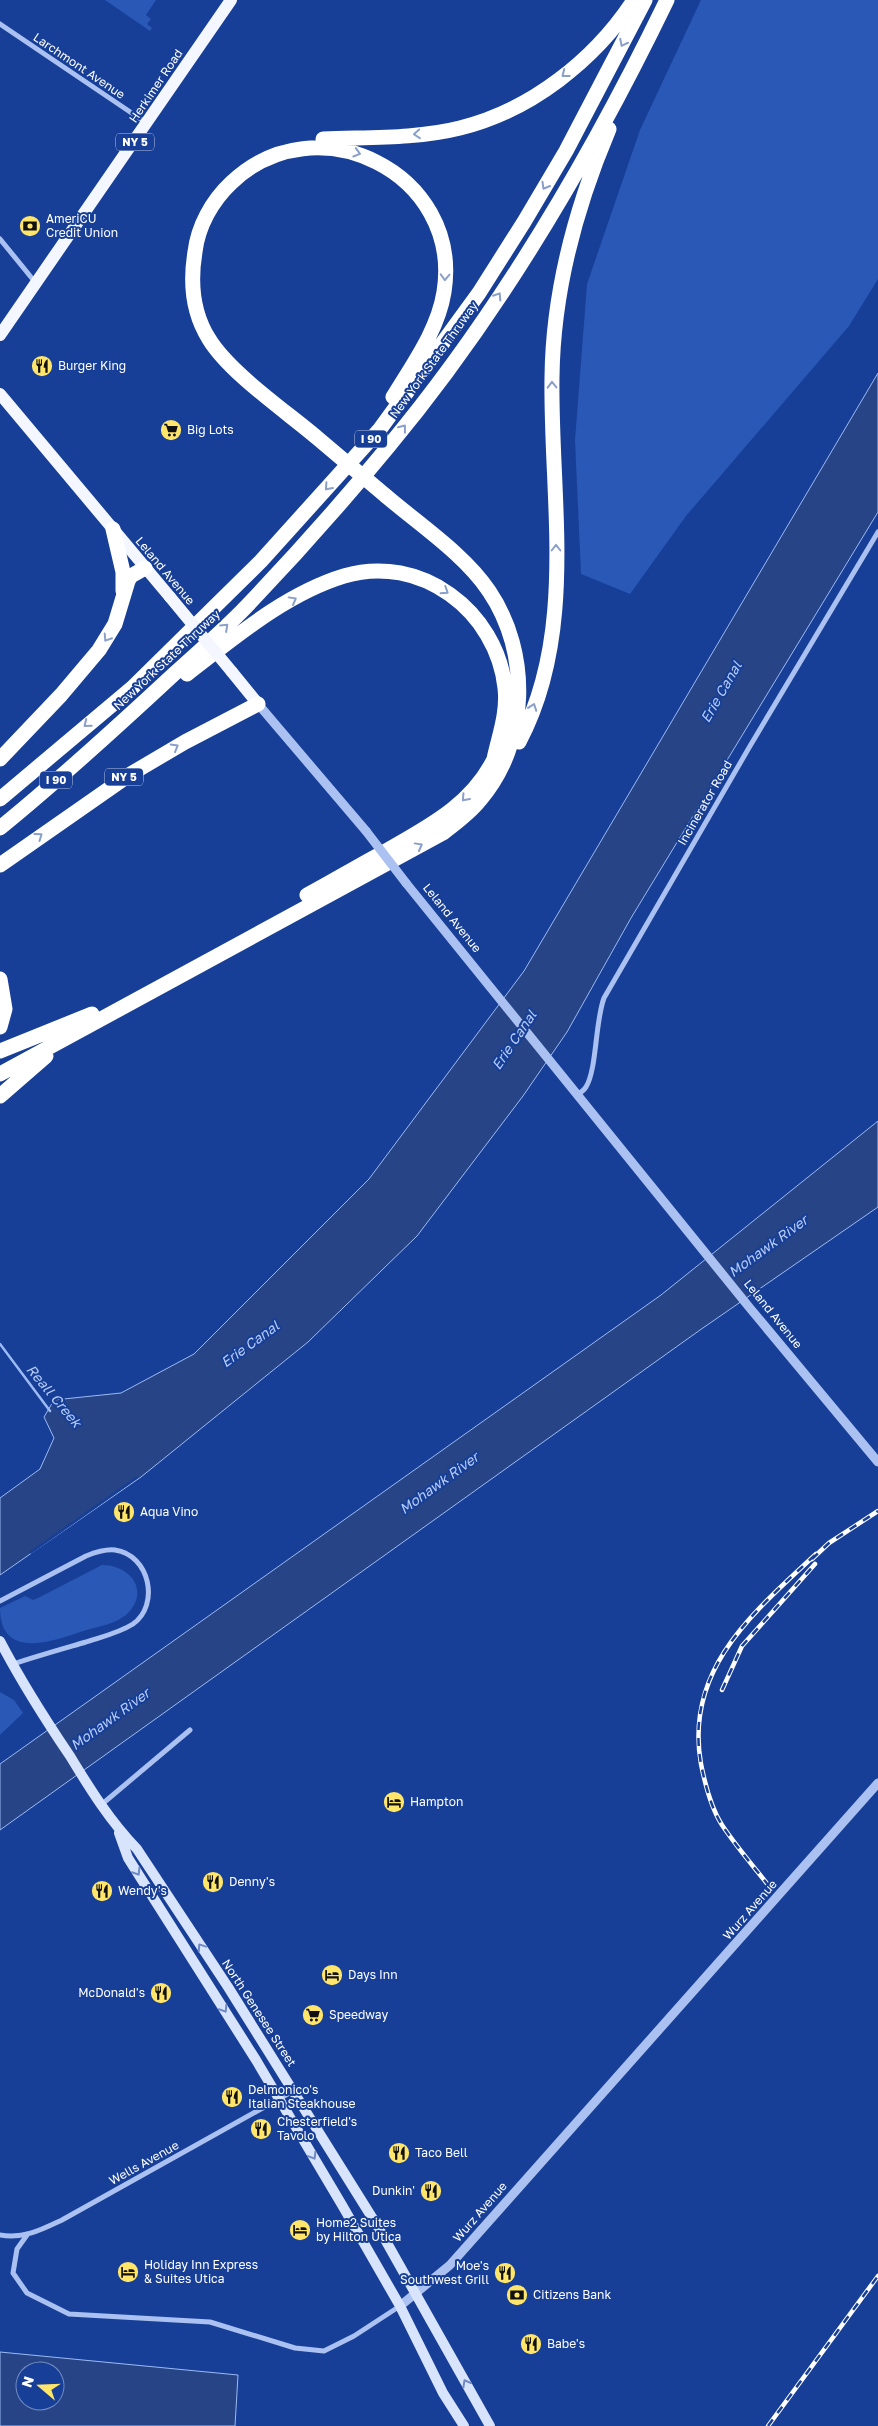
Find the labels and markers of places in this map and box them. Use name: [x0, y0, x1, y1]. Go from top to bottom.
place label: AmeriCU Credit Union: [46, 211, 118, 240]
bank icon: AmeriCU Credit Union: [18, 214, 42, 238]
restaurant icon: Burger King: [30, 354, 54, 378]
place label: Burger King: [58, 358, 126, 373]
supermarket icon: Big Lots: [159, 418, 183, 442]
place label: Big Lots: [187, 422, 234, 437]
restaurant icon: Aqua Vino: [112, 1500, 136, 1524]
place label: Aqua Vino: [140, 1504, 198, 1519]
hotel icon: Hampton: [382, 1790, 406, 1814]
place label: Hampton: [410, 1794, 463, 1809]
restaurant icon: Denny's: [201, 1870, 225, 1894]
place label: Denny's: [229, 1874, 275, 1889]
restaurant icon: Wendy's: [90, 1879, 114, 1903]
place label: Wendy's: [118, 1883, 167, 1898]
hotel icon: Days Inn: [320, 1963, 344, 1987]
place label: Days Inn: [348, 1967, 398, 1982]
restaurant icon: McDonald's: [149, 1981, 173, 2005]
place label: McDonald's: [78, 1985, 145, 2000]
supermarket icon: Speedway: [301, 2003, 325, 2027]
place label: Speedway: [329, 2007, 388, 2022]
place label: Delmonico's Italian Steakhouse: [248, 2082, 356, 2111]
restaurant icon: Delmonico's Italian Steakhouse: [220, 2085, 244, 2109]
place label: Chesterfield's Tavolo: [277, 2114, 357, 2143]
restaurant icon: Chesterfield's Tavolo: [249, 2117, 273, 2141]
restaurant icon: Taco Bell: [387, 2141, 411, 2165]
place label: Taco Bell: [415, 2145, 468, 2160]
restaurant icon: Dunkin': [419, 2179, 443, 2203]
place label: Dunkin': [372, 2183, 415, 2198]
place label: Home2 Suites by Hilton Utica: [316, 2215, 401, 2244]
hotel icon: Home2 Suites by Hilton Utica: [288, 2218, 312, 2242]
place label: Holiday Inn Express & Suites Utica: [144, 2257, 258, 2286]
place label: Moe's Southwest Grill: [400, 2258, 489, 2287]
hotel icon: Holiday Inn Express & Suites Utica: [116, 2260, 140, 2284]
restaurant icon: Moe's Southwest Grill: [493, 2261, 517, 2285]
bank icon: Citizens Bank: [505, 2283, 529, 2307]
place label: Citizens Bank: [533, 2287, 611, 2302]
restaurant icon: Babe's: [519, 2332, 543, 2356]
place label: Babe's: [547, 2336, 585, 2351]

